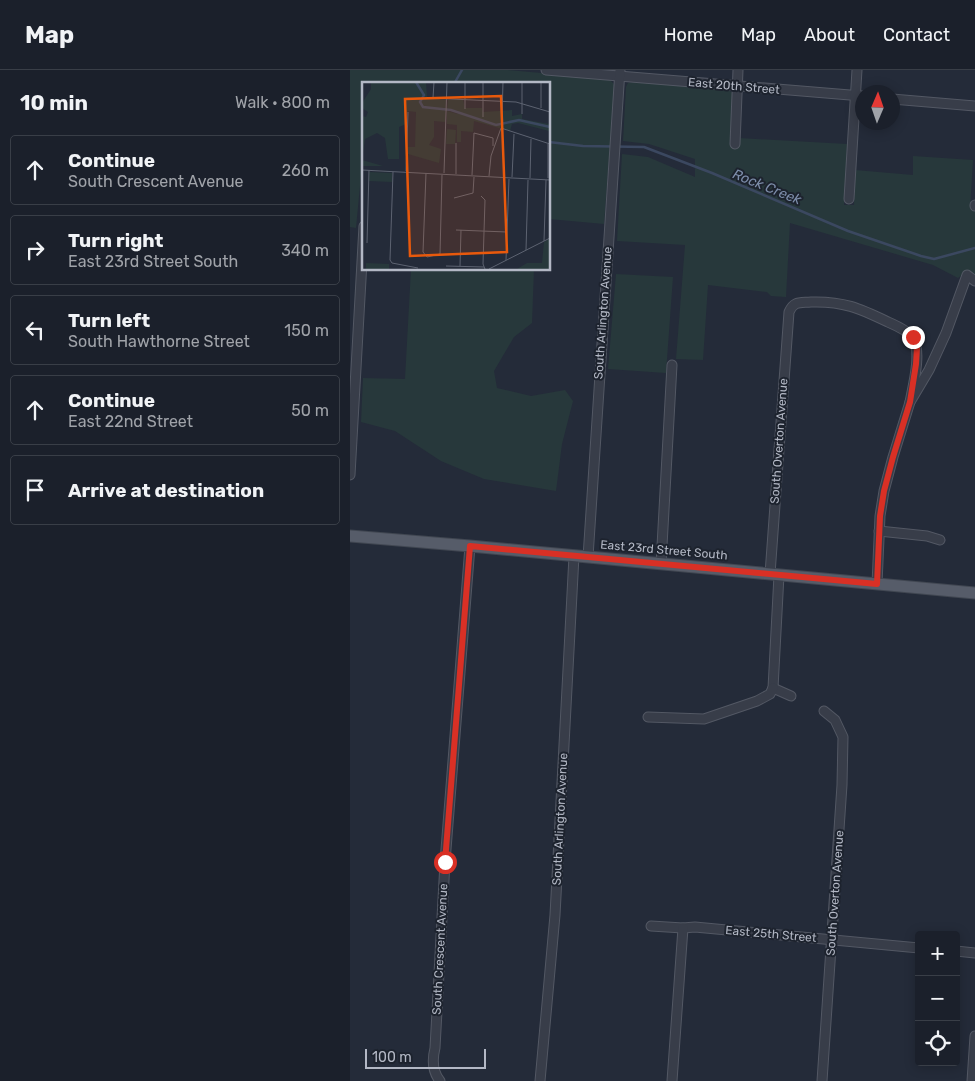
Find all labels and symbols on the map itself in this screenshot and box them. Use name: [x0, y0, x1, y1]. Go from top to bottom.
street label: East 20th Street: [688, 75, 781, 97]
inset map: [362, 82, 550, 270]
north arrow: [855, 85, 900, 130]
water label: Rock Creek: [730, 165, 805, 209]
street label: South Arlington Avenue: [591, 246, 615, 380]
route end: [902, 326, 925, 349]
street label: South Overton Avenue: [768, 377, 790, 504]
street label: East 23rd Street South: [600, 537, 728, 563]
street label: South Arlington Avenue: [550, 752, 570, 886]
street label: South Overton Avenue: [824, 829, 846, 956]
route start: [434, 851, 457, 874]
street label: South Crescent Avenue: [430, 883, 450, 1015]
street label: East 25th Street: [725, 923, 817, 945]
scale bar: [365, 1046, 486, 1069]

